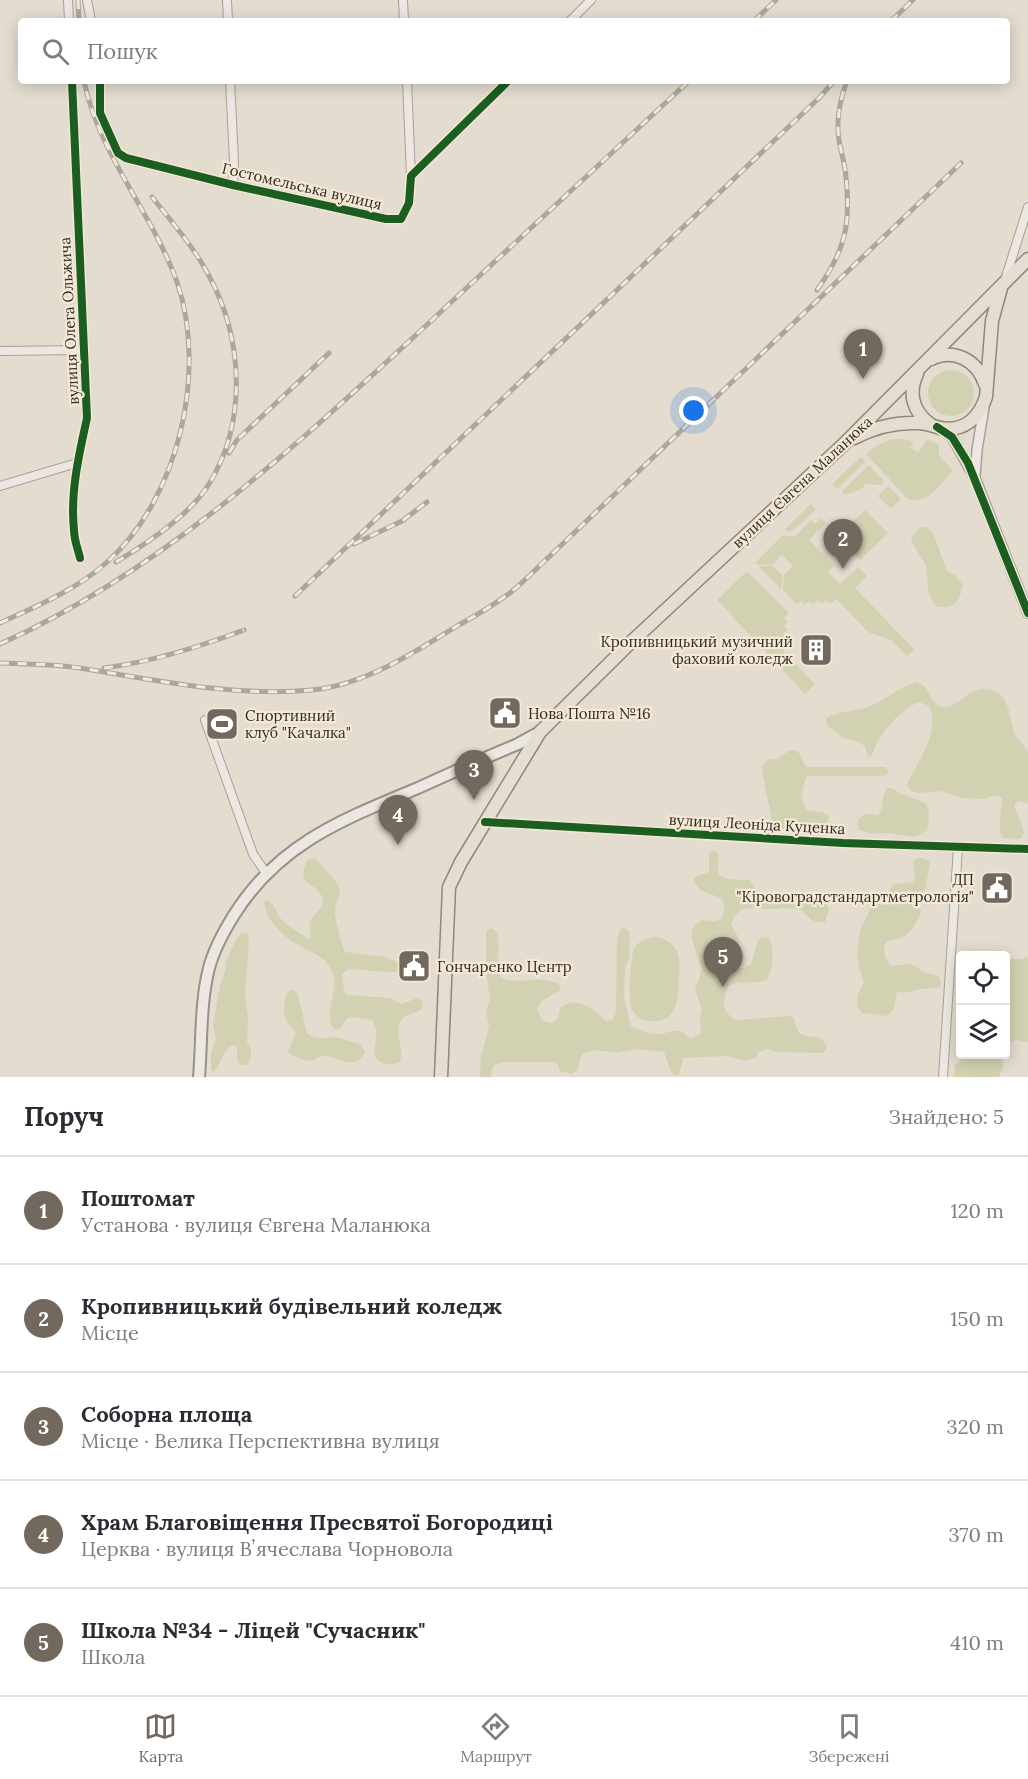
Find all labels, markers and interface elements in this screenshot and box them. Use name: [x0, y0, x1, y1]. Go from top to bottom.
search box: [18, 18, 1010, 84]
icon: search: [39, 35, 72, 68]
text: Пошук: [87, 37, 158, 65]
street label: Гостомельська вулиця: [220, 158, 384, 214]
street label: вулиця Олега Ольжича: [55, 236, 83, 405]
pin: 1: [844, 330, 882, 379]
your location: [679, 396, 708, 425]
street label: вулиця Євгена Маланюка: [728, 412, 876, 552]
pin: 2: [824, 520, 862, 569]
place label: Кропивницький музичний фаховий коледж: [600, 632, 793, 668]
building icon: Кропивницький музичний фаховий коледж: [798, 632, 834, 668]
public building icon: Нова Пошта №16: [487, 695, 523, 731]
place label: Нова Пошта №16: [528, 704, 651, 723]
sports icon: Спортивний клуб "Качалка": [204, 706, 240, 742]
place label: Спортивний клуб "Качалка": [245, 706, 351, 742]
pin: 3: [454, 750, 494, 800]
pin: 4: [378, 796, 418, 845]
street label: вулиця Леоніда Куценка: [668, 810, 846, 838]
place label: ДП "Кіровоградстандартметрологія": [736, 870, 974, 906]
public building icon: ДП "Кіровоградстандартметрологія": [979, 870, 1015, 906]
pin: 5: [704, 938, 742, 987]
public building icon: Гончаренко Центр: [396, 948, 432, 984]
map controls: [956, 951, 1010, 1059]
button: locate: [956, 951, 1010, 1005]
place label: Гончаренко Центр: [437, 957, 572, 976]
button: layers: [956, 1005, 1010, 1059]
text: Поруч: [24, 1100, 104, 1133]
text: Знайдено: 5: [888, 1104, 1004, 1129]
text: Поштомат: [81, 1184, 195, 1212]
text: 1: [39, 1198, 48, 1223]
text: 120 m: [950, 1198, 1004, 1223]
text: Установа · вулиця Євгена Маланюка: [81, 1212, 431, 1237]
text: Кропивницький будівельний коледж: [81, 1292, 502, 1320]
text: 2: [38, 1306, 49, 1331]
text: 150 m: [950, 1306, 1004, 1331]
text: Місце: [81, 1320, 139, 1345]
text: Соборна площа: [81, 1400, 252, 1428]
text: 3: [38, 1414, 49, 1439]
text: 320 m: [947, 1414, 1004, 1439]
text: Місце · Велика Перспективна вулиця: [81, 1428, 440, 1453]
text: Храм Благовіщення Пресвятої Богородиці: [81, 1508, 553, 1536]
text: 4: [38, 1522, 49, 1547]
text: 370 m: [949, 1522, 1004, 1547]
text: Церква · вулиця Вʼячеслава Чорновола: [81, 1536, 453, 1561]
text: Школа №34 - Ліцей "Сучасник": [81, 1616, 425, 1644]
text: 5: [38, 1630, 49, 1655]
text: 410 m: [950, 1630, 1004, 1655]
text: Школа: [81, 1644, 145, 1669]
tab: Карта: [138, 1710, 183, 1766]
tab: Маршрут: [460, 1710, 532, 1766]
tab: Збережені: [809, 1710, 890, 1766]

